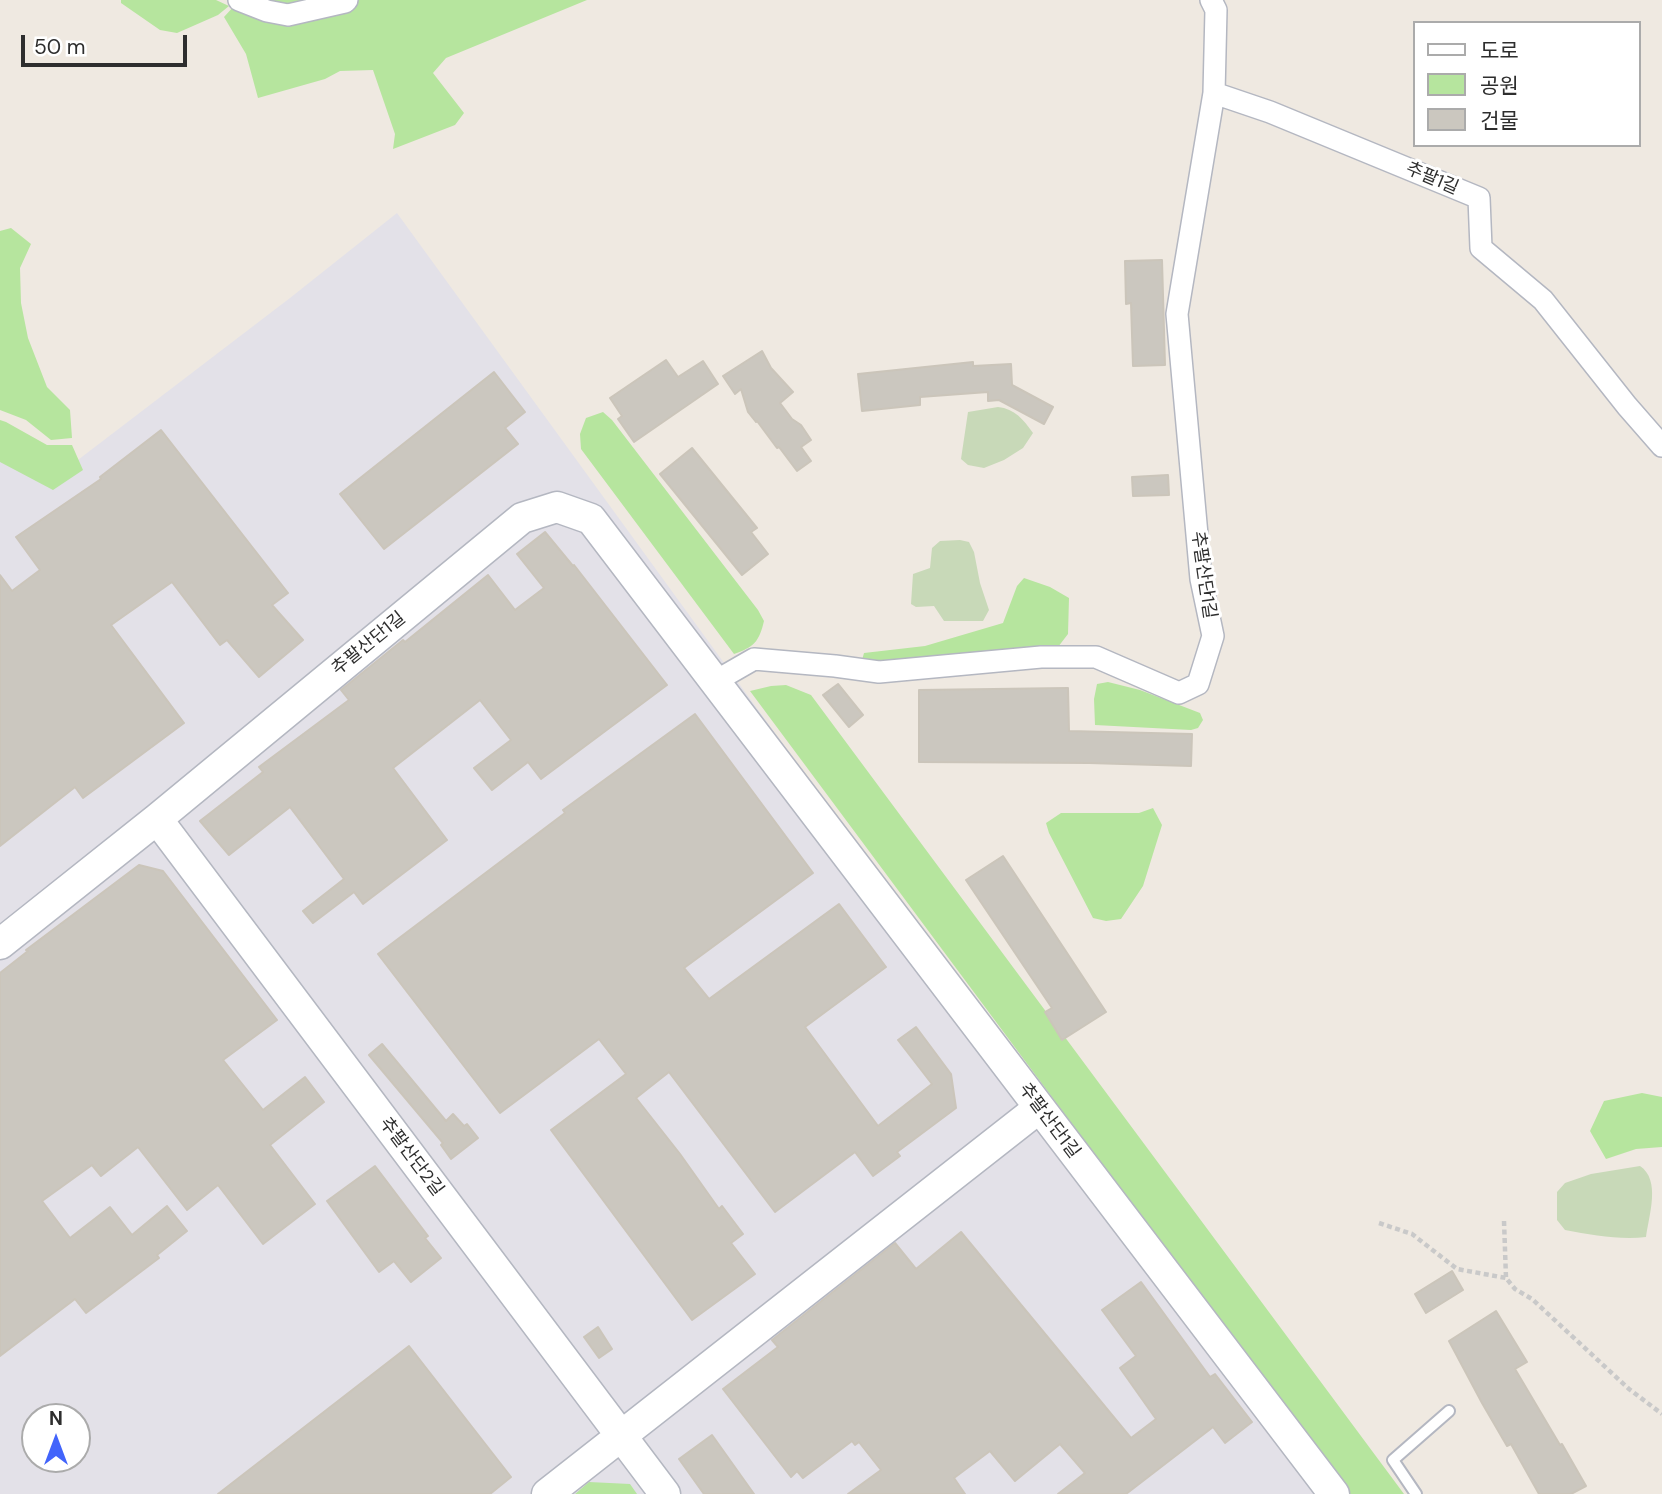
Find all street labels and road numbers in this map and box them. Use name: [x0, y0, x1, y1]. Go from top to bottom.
street label: 추팔1길: [1402, 158, 1462, 200]
street label: 추팔산단1길: [1186, 530, 1220, 620]
street label: 추팔산단1길: [328, 608, 410, 680]
street label: 추팔산단1길: [1014, 1079, 1084, 1163]
street label: 추팔산단2길: [374, 1113, 448, 1201]

